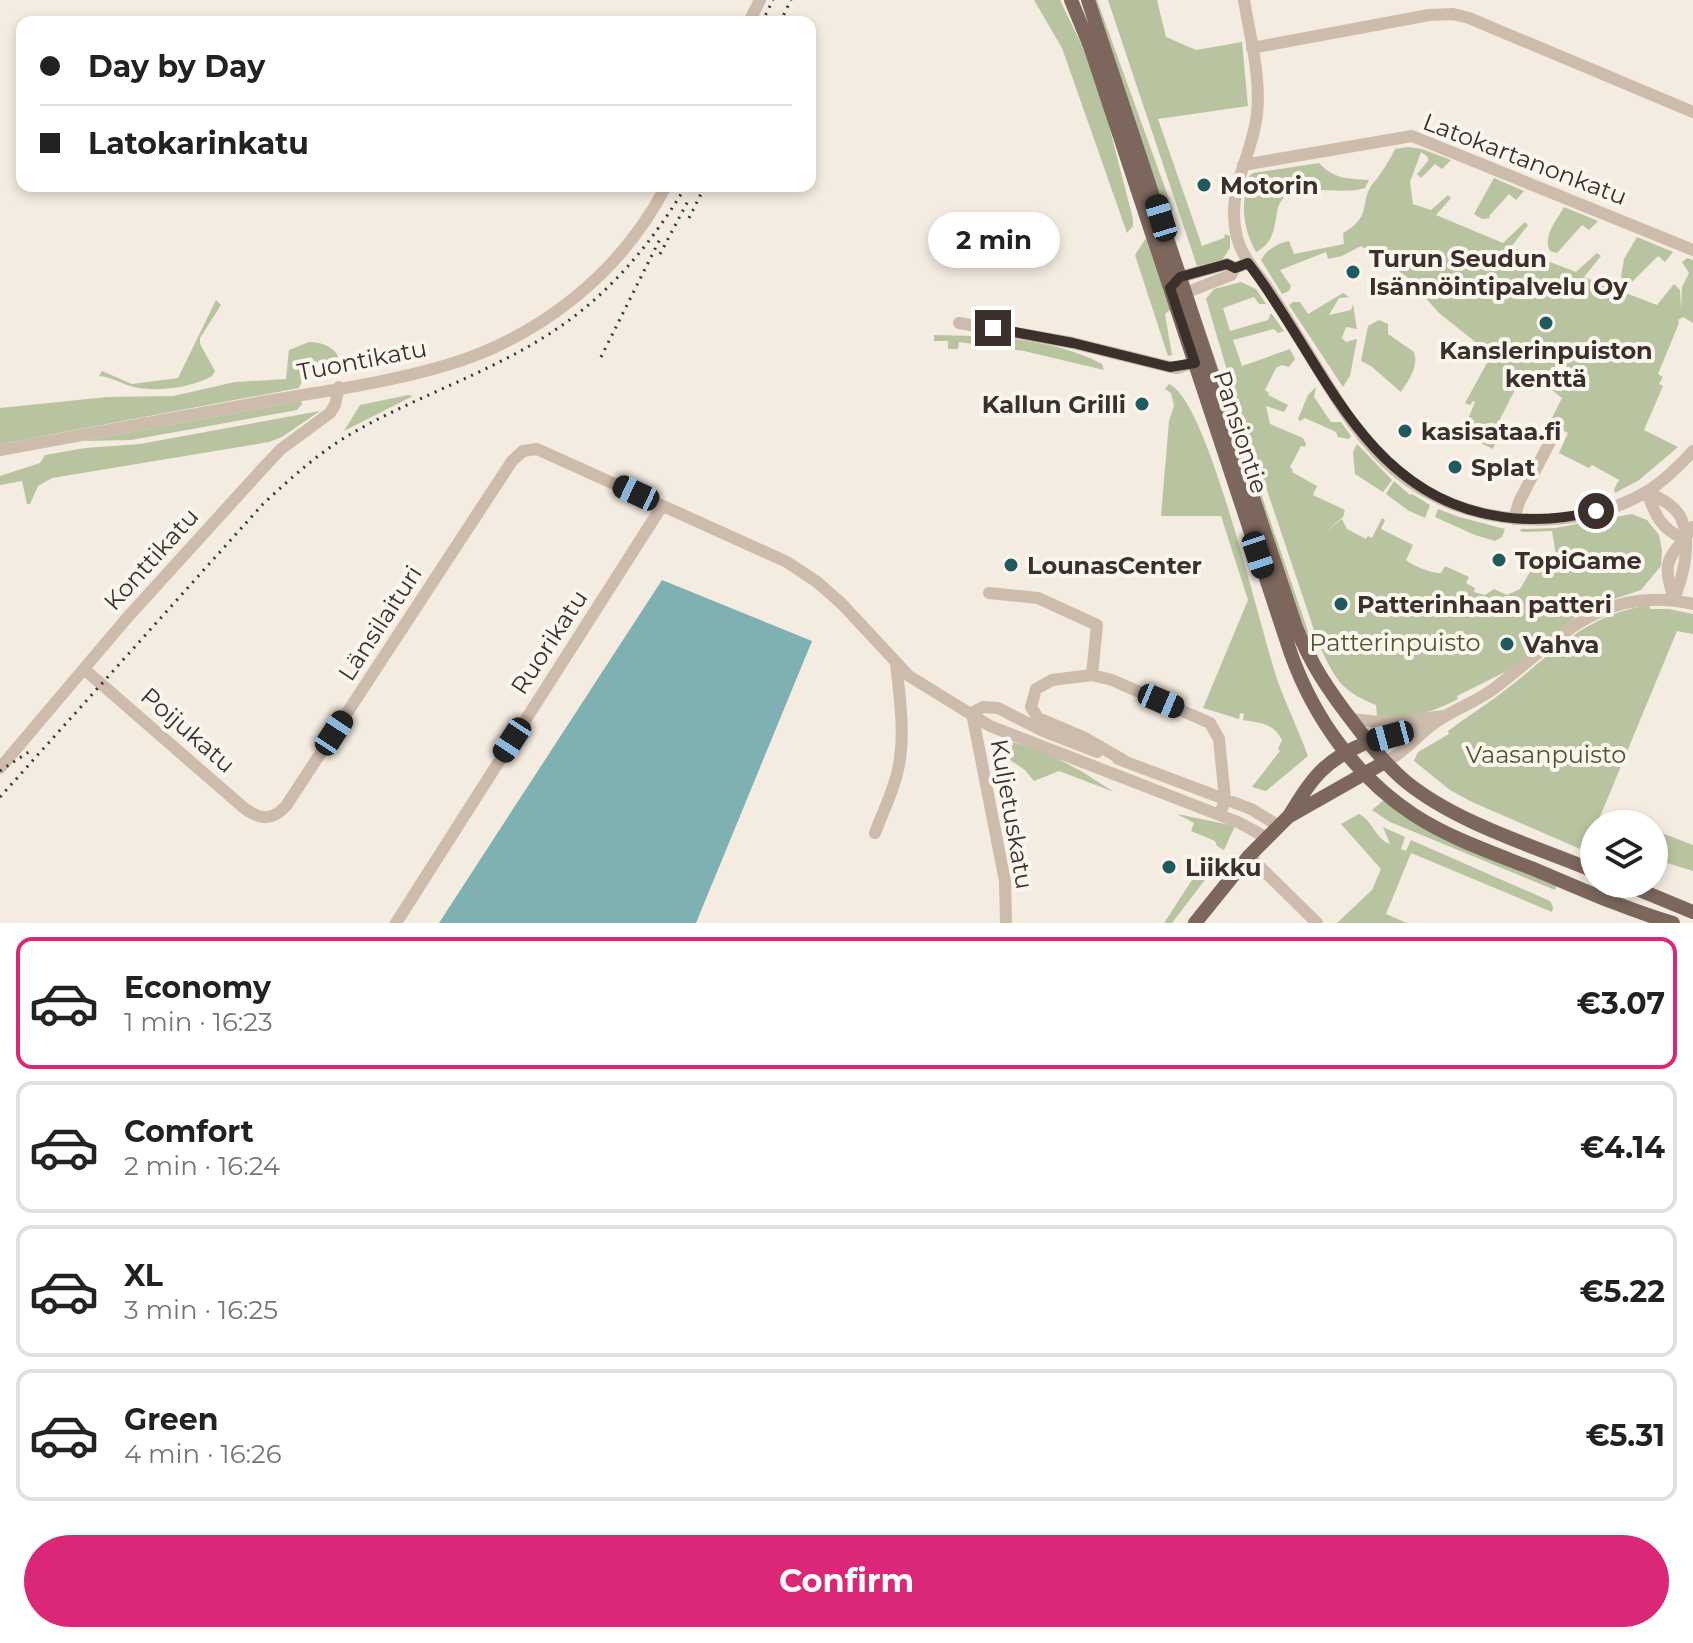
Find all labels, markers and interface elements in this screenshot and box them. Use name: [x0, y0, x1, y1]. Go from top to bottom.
text: Day by Day: [88, 48, 265, 85]
street label: Latokartanonkatu: [1419, 107, 1631, 211]
text: Latokarinkatu: [88, 125, 309, 162]
place label: Motorin: [1220, 171, 1318, 200]
marker: Motorin: [1195, 176, 1213, 194]
car: [1143, 192, 1179, 244]
callout: 2 min: [927, 212, 1059, 268]
text: 2 min: [956, 224, 1032, 256]
place label: Turun Seudun Isännöintipalvelu Oy: [1369, 244, 1628, 301]
marker: Turun Seudun Isännöintipalvelu Oy: [1344, 263, 1362, 281]
route end: [975, 310, 1011, 346]
marker: Kanslerinpuiston kenttä: [1537, 314, 1555, 332]
street label: Tuontikatu: [295, 333, 429, 387]
place label: Kanslerinpuiston kenttä: [1439, 336, 1653, 393]
street label: Pansiontie: [1208, 367, 1274, 497]
place label: Kallun Grilli: [982, 390, 1126, 419]
marker: Kallun Grilli: [1133, 395, 1151, 413]
place label: kasisataa.fi: [1421, 417, 1561, 446]
marker: kasisataa.fi: [1396, 422, 1414, 440]
place label: Splat: [1471, 453, 1536, 482]
marker: Splat: [1446, 458, 1464, 476]
car: [609, 472, 663, 514]
route start: [1578, 493, 1614, 529]
street label: Konttikatu: [98, 502, 204, 616]
car: [1239, 528, 1277, 582]
place label: TopiGame: [1515, 546, 1642, 575]
place label: LounasCenter: [1027, 551, 1202, 580]
marker: TopiGame: [1490, 551, 1508, 569]
marker: LounasCenter: [1002, 556, 1020, 574]
street label: Länsilaituri: [332, 560, 428, 686]
street label: Ruorikatu: [505, 584, 593, 700]
place label: Patterinhaan patteri: [1357, 590, 1612, 619]
marker: Patterinhaan patteri: [1332, 595, 1350, 613]
park label: Patterinpuisto: [1309, 628, 1481, 657]
place label: Vahva: [1522, 630, 1599, 659]
marker: Vahva: [1498, 635, 1516, 653]
street label: Poijukatu: [135, 681, 241, 779]
car: [1134, 681, 1188, 721]
car: [311, 706, 357, 760]
car: [489, 713, 535, 767]
car: [1364, 718, 1416, 754]
street label: Kuljetuskatu: [985, 737, 1039, 891]
park label: Vaasanpuisto: [1466, 740, 1626, 769]
map controls: [1580, 810, 1668, 898]
button: layers: [1580, 810, 1668, 898]
place label: Liikku: [1185, 853, 1262, 882]
marker: Liikku: [1160, 858, 1178, 876]
icon: car: [28, 967, 100, 1039]
text: Economy: [124, 969, 271, 1006]
text: €3.07: [1577, 985, 1665, 1022]
text: 1 min · 16:23: [124, 1006, 273, 1038]
icon: car: [28, 1111, 100, 1183]
text: Comfort: [124, 1113, 254, 1150]
text: €4.14: [1580, 1129, 1665, 1166]
text: 2 min · 16:24: [124, 1150, 280, 1182]
icon: car: [28, 1255, 100, 1327]
text: XL: [124, 1257, 163, 1294]
text: €5.22: [1580, 1273, 1665, 1310]
text: 3 min · 16:25: [124, 1294, 278, 1326]
icon: car: [28, 1399, 100, 1471]
text: Green: [124, 1401, 218, 1438]
text: €5.31: [1585, 1417, 1665, 1454]
text: 4 min · 16:26: [124, 1438, 282, 1470]
button: Confirm: [24, 1535, 1669, 1627]

